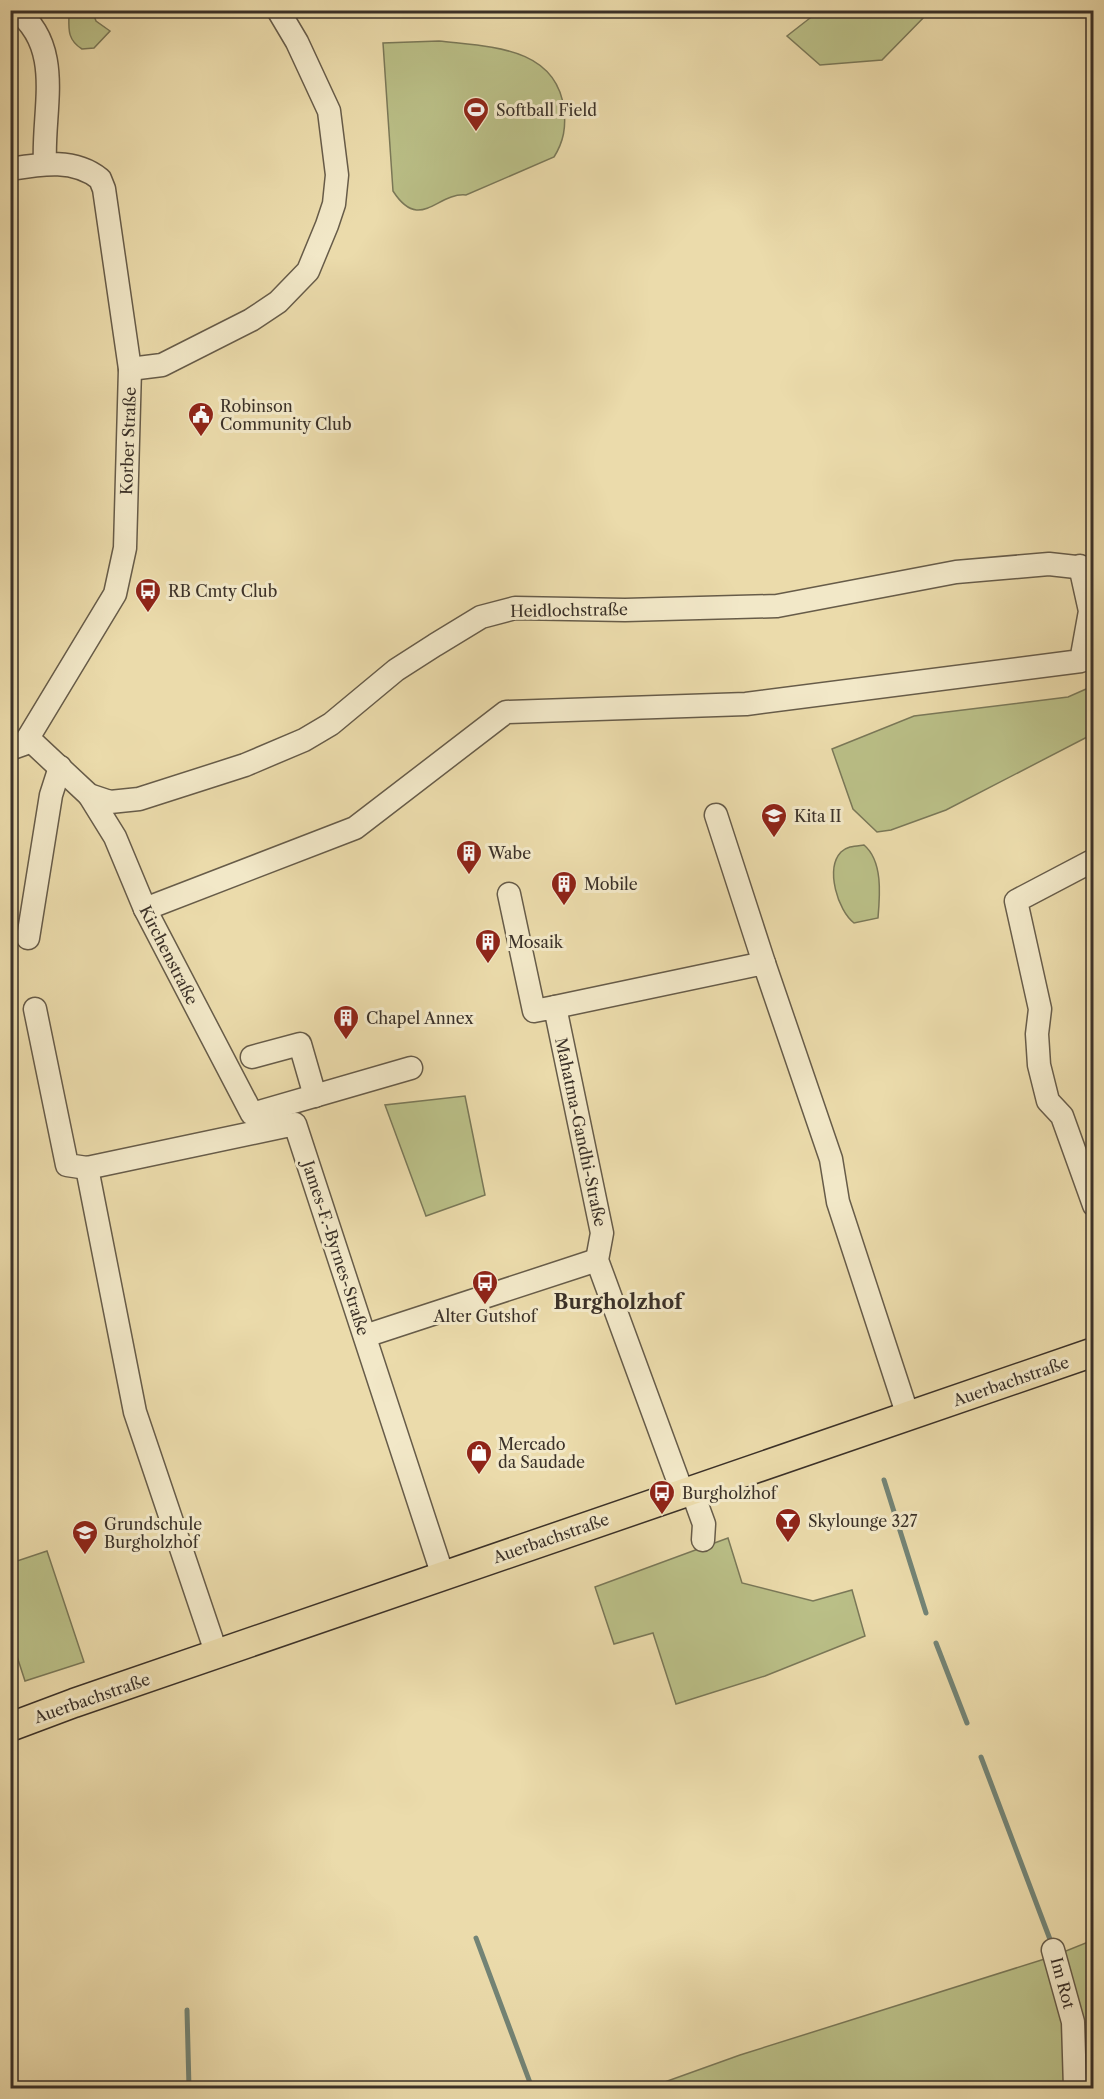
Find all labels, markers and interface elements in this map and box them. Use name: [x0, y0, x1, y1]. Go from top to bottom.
sports icon: Softball Field: [461, 95, 491, 133]
place label: Softball Field: [496, 100, 597, 120]
street label: Korber Straße: [116, 387, 140, 495]
place label: Robinson Community Club: [220, 396, 352, 434]
public building icon: Robinson Community Club: [186, 400, 216, 438]
bus stop icon: RB Cmty Club: [133, 576, 163, 614]
place label: RB Cmty Club: [168, 581, 277, 601]
street label: Heidlochstraße: [510, 599, 628, 621]
school or university icon: Kita II: [759, 801, 789, 839]
place label: Kita II: [794, 806, 842, 826]
building icon: Wabe: [454, 838, 484, 876]
place label: Wabe: [487, 843, 531, 863]
building icon: Mobile: [549, 869, 579, 907]
place label: Mobile: [584, 874, 638, 894]
street label: Kirchenstraße: [135, 902, 203, 1008]
building icon: Mosaik: [473, 927, 503, 965]
place label: Mosaik: [508, 932, 564, 952]
building icon: Chapel Annex: [331, 1003, 361, 1041]
place label: Chapel Annex: [366, 1008, 474, 1028]
street label: Mahatma-Gandhi-Straße: [551, 1036, 611, 1228]
street label: James-F.-Byrnes-Straße: [297, 1155, 374, 1338]
bus stop icon: Alter Gutshof: [470, 1268, 500, 1306]
district label: Burgholzhof: [554, 1290, 685, 1314]
place label: Alter Gutshof: [433, 1306, 539, 1326]
street label: Auerbachstraße: [949, 1352, 1072, 1411]
place label: Mercado da Saudade: [498, 1434, 585, 1472]
shop icon: Mercado da Saudade: [464, 1438, 494, 1476]
bus stop icon: Burgholzhof: [647, 1478, 677, 1516]
place label: Burgholzhof: [682, 1483, 779, 1503]
bar icon: Skylounge 327: [773, 1506, 803, 1544]
street label: Auerbachstraße: [489, 1509, 612, 1568]
place label: Skylounge 327: [808, 1511, 917, 1531]
place label: Grundschule Burgholzhof: [104, 1514, 202, 1552]
school or university icon: Grundschule Burgholzhof: [70, 1518, 100, 1556]
street label: Auerbachstraße: [30, 1669, 153, 1728]
street label: Im Rot: [1047, 1955, 1080, 2011]

